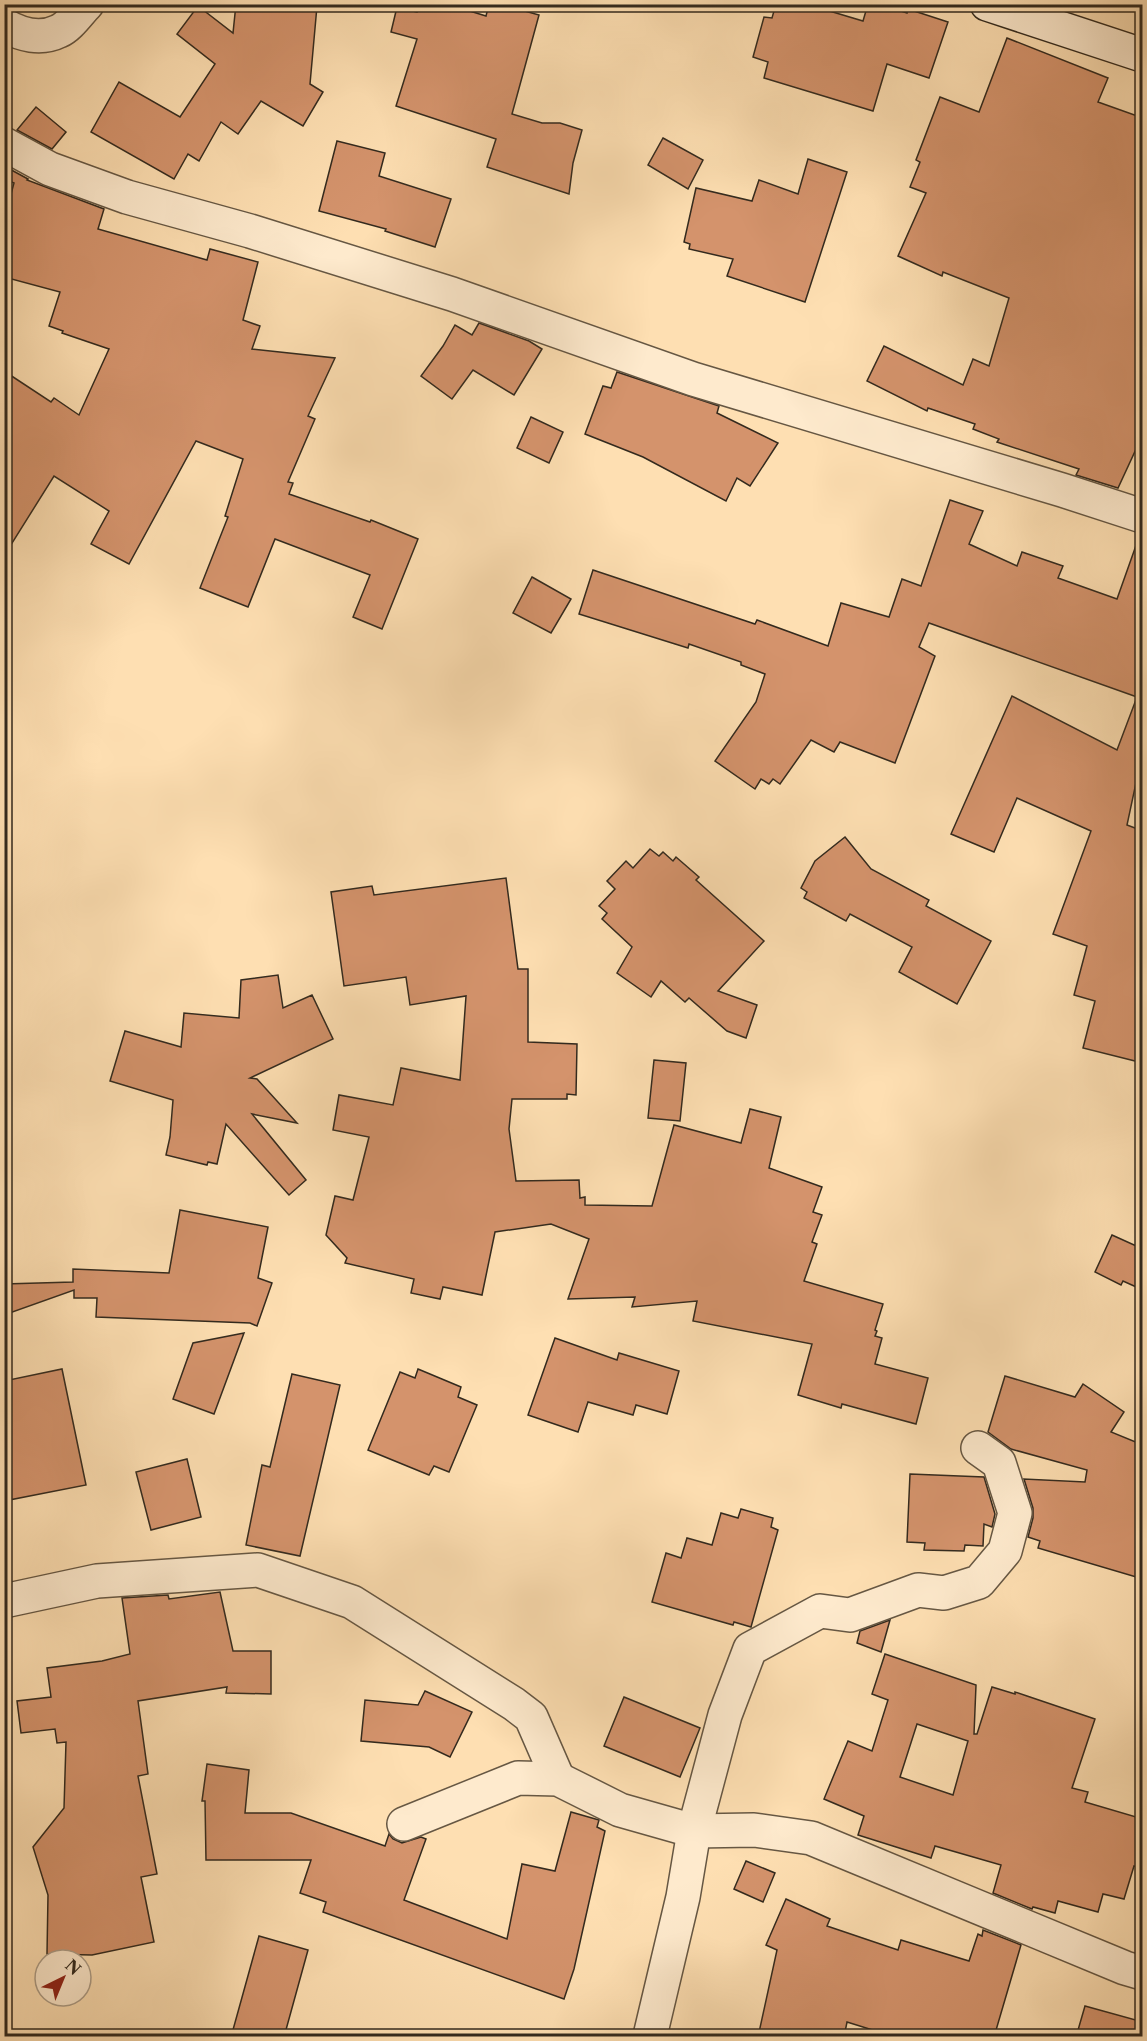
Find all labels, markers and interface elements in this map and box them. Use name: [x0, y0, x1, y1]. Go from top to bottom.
north arrow: [33, 1948, 93, 2008]
text: N: [61, 1955, 85, 1979]

